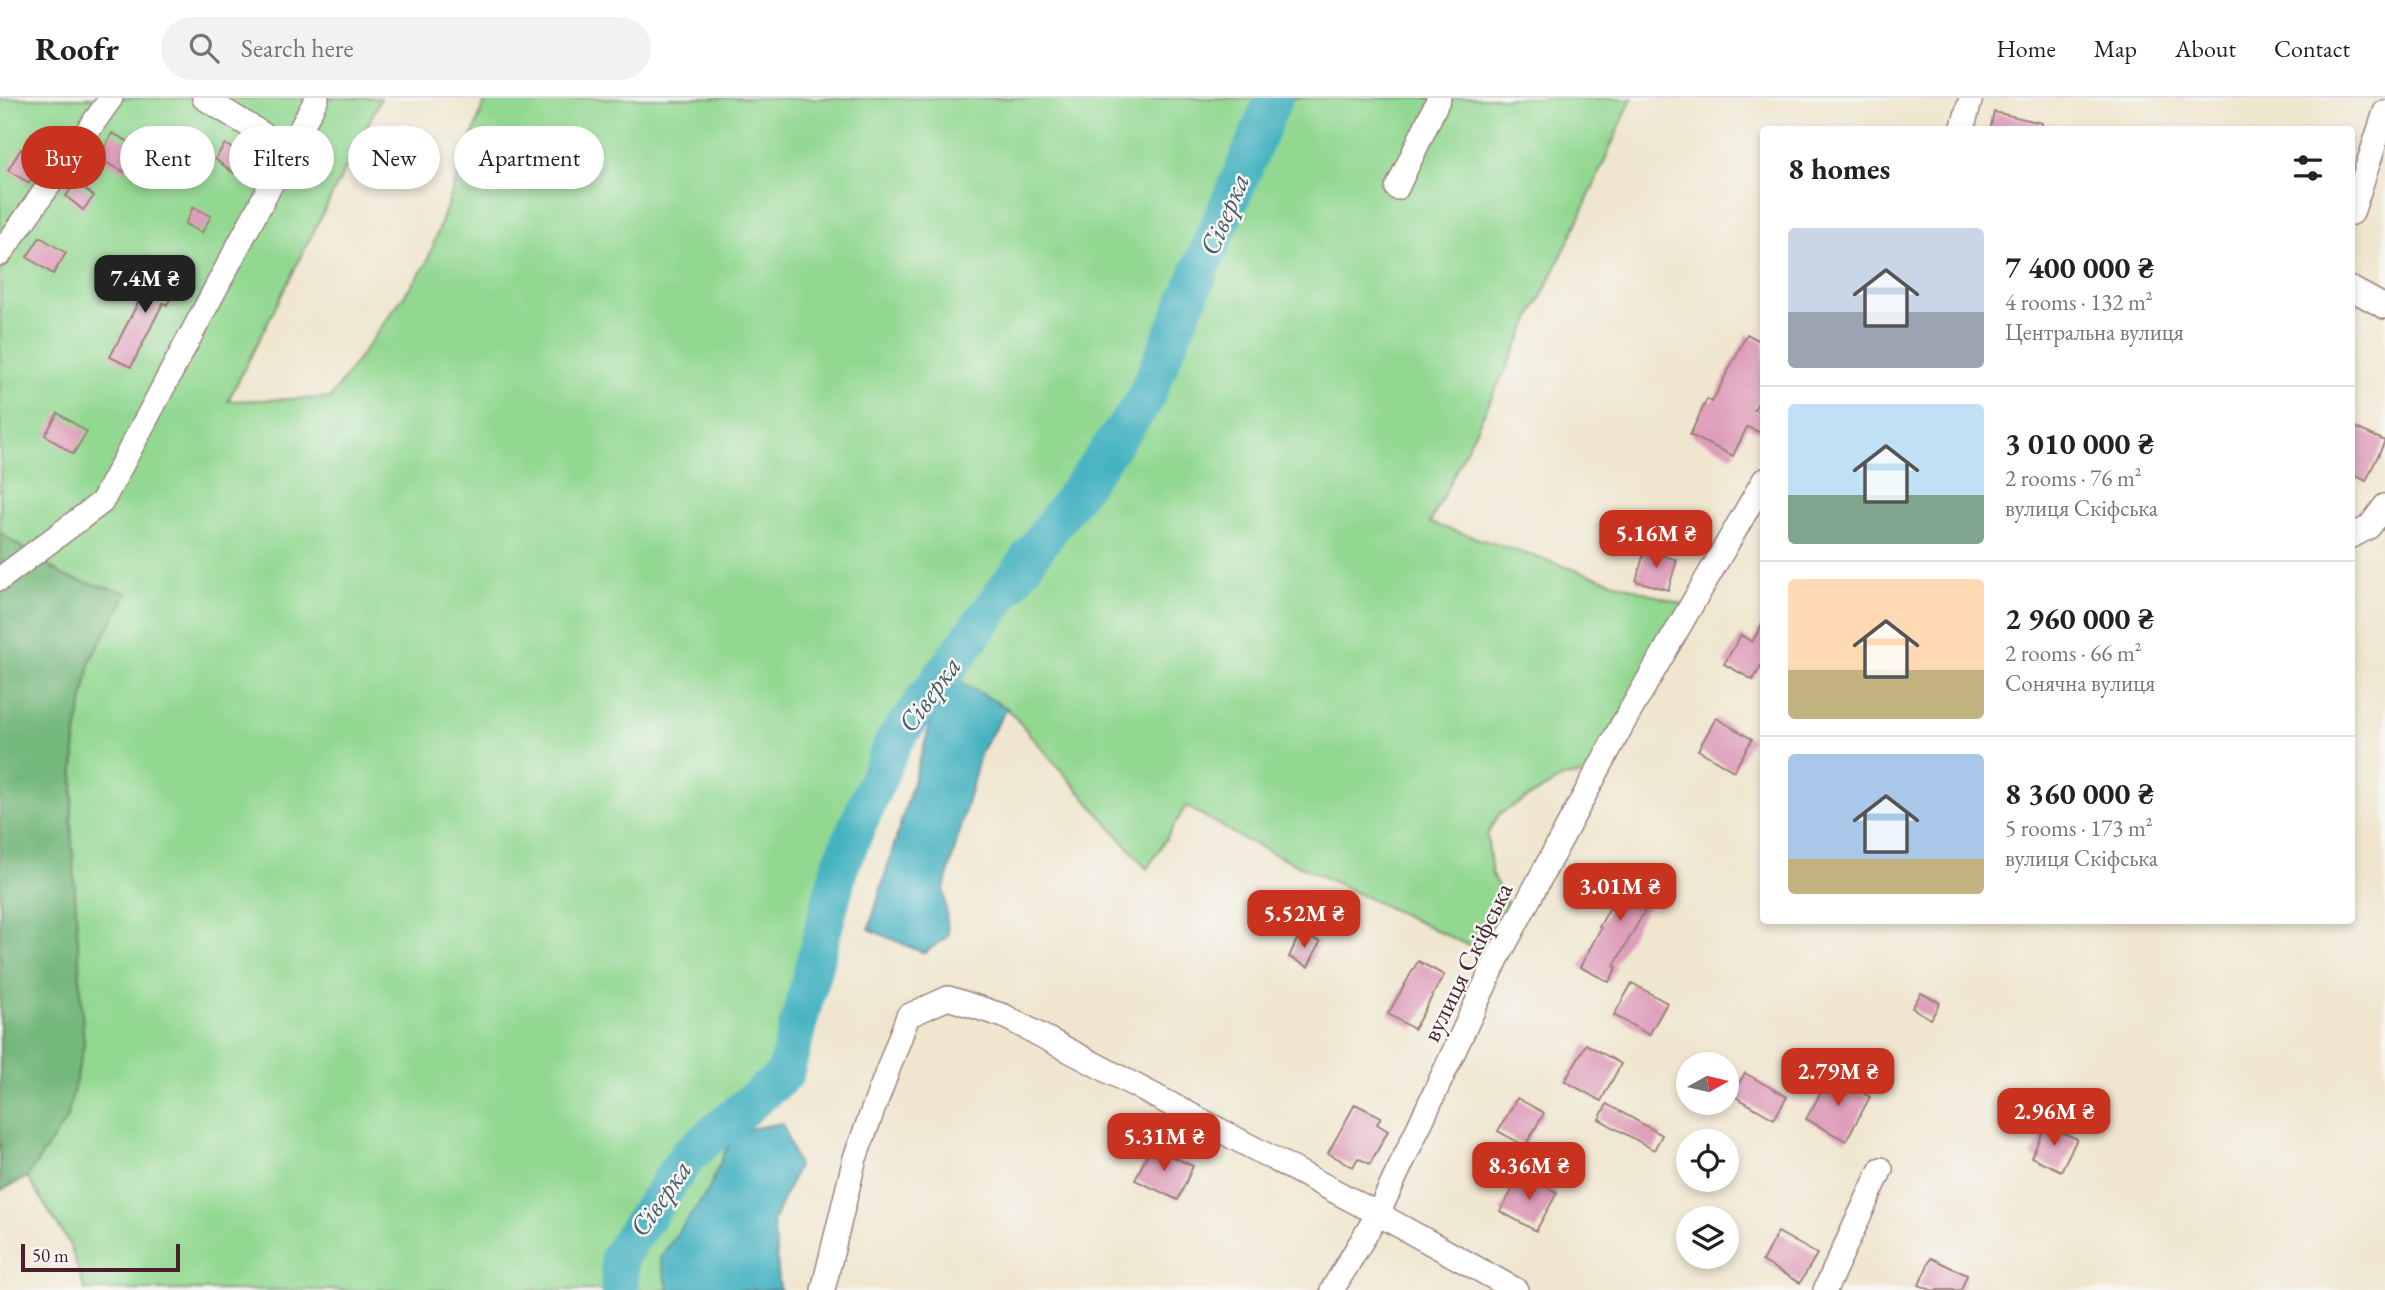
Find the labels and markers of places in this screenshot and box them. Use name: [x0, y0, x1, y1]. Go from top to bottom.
pin: 7.4M ₴: [88, 256, 202, 315]
pin: 5.16M ₴: [1591, 510, 1721, 570]
pin: 3.01M ₴: [1555, 864, 1685, 923]
pin: 5.52M ₴: [1239, 890, 1369, 950]
pin: 2.79M ₴: [1773, 1048, 1903, 1108]
pin: 2.96M ₴: [1989, 1088, 2119, 1148]
pin: 5.31M ₴: [1099, 1114, 1229, 1173]
pin: 8.36M ₴: [1464, 1142, 1594, 1202]

